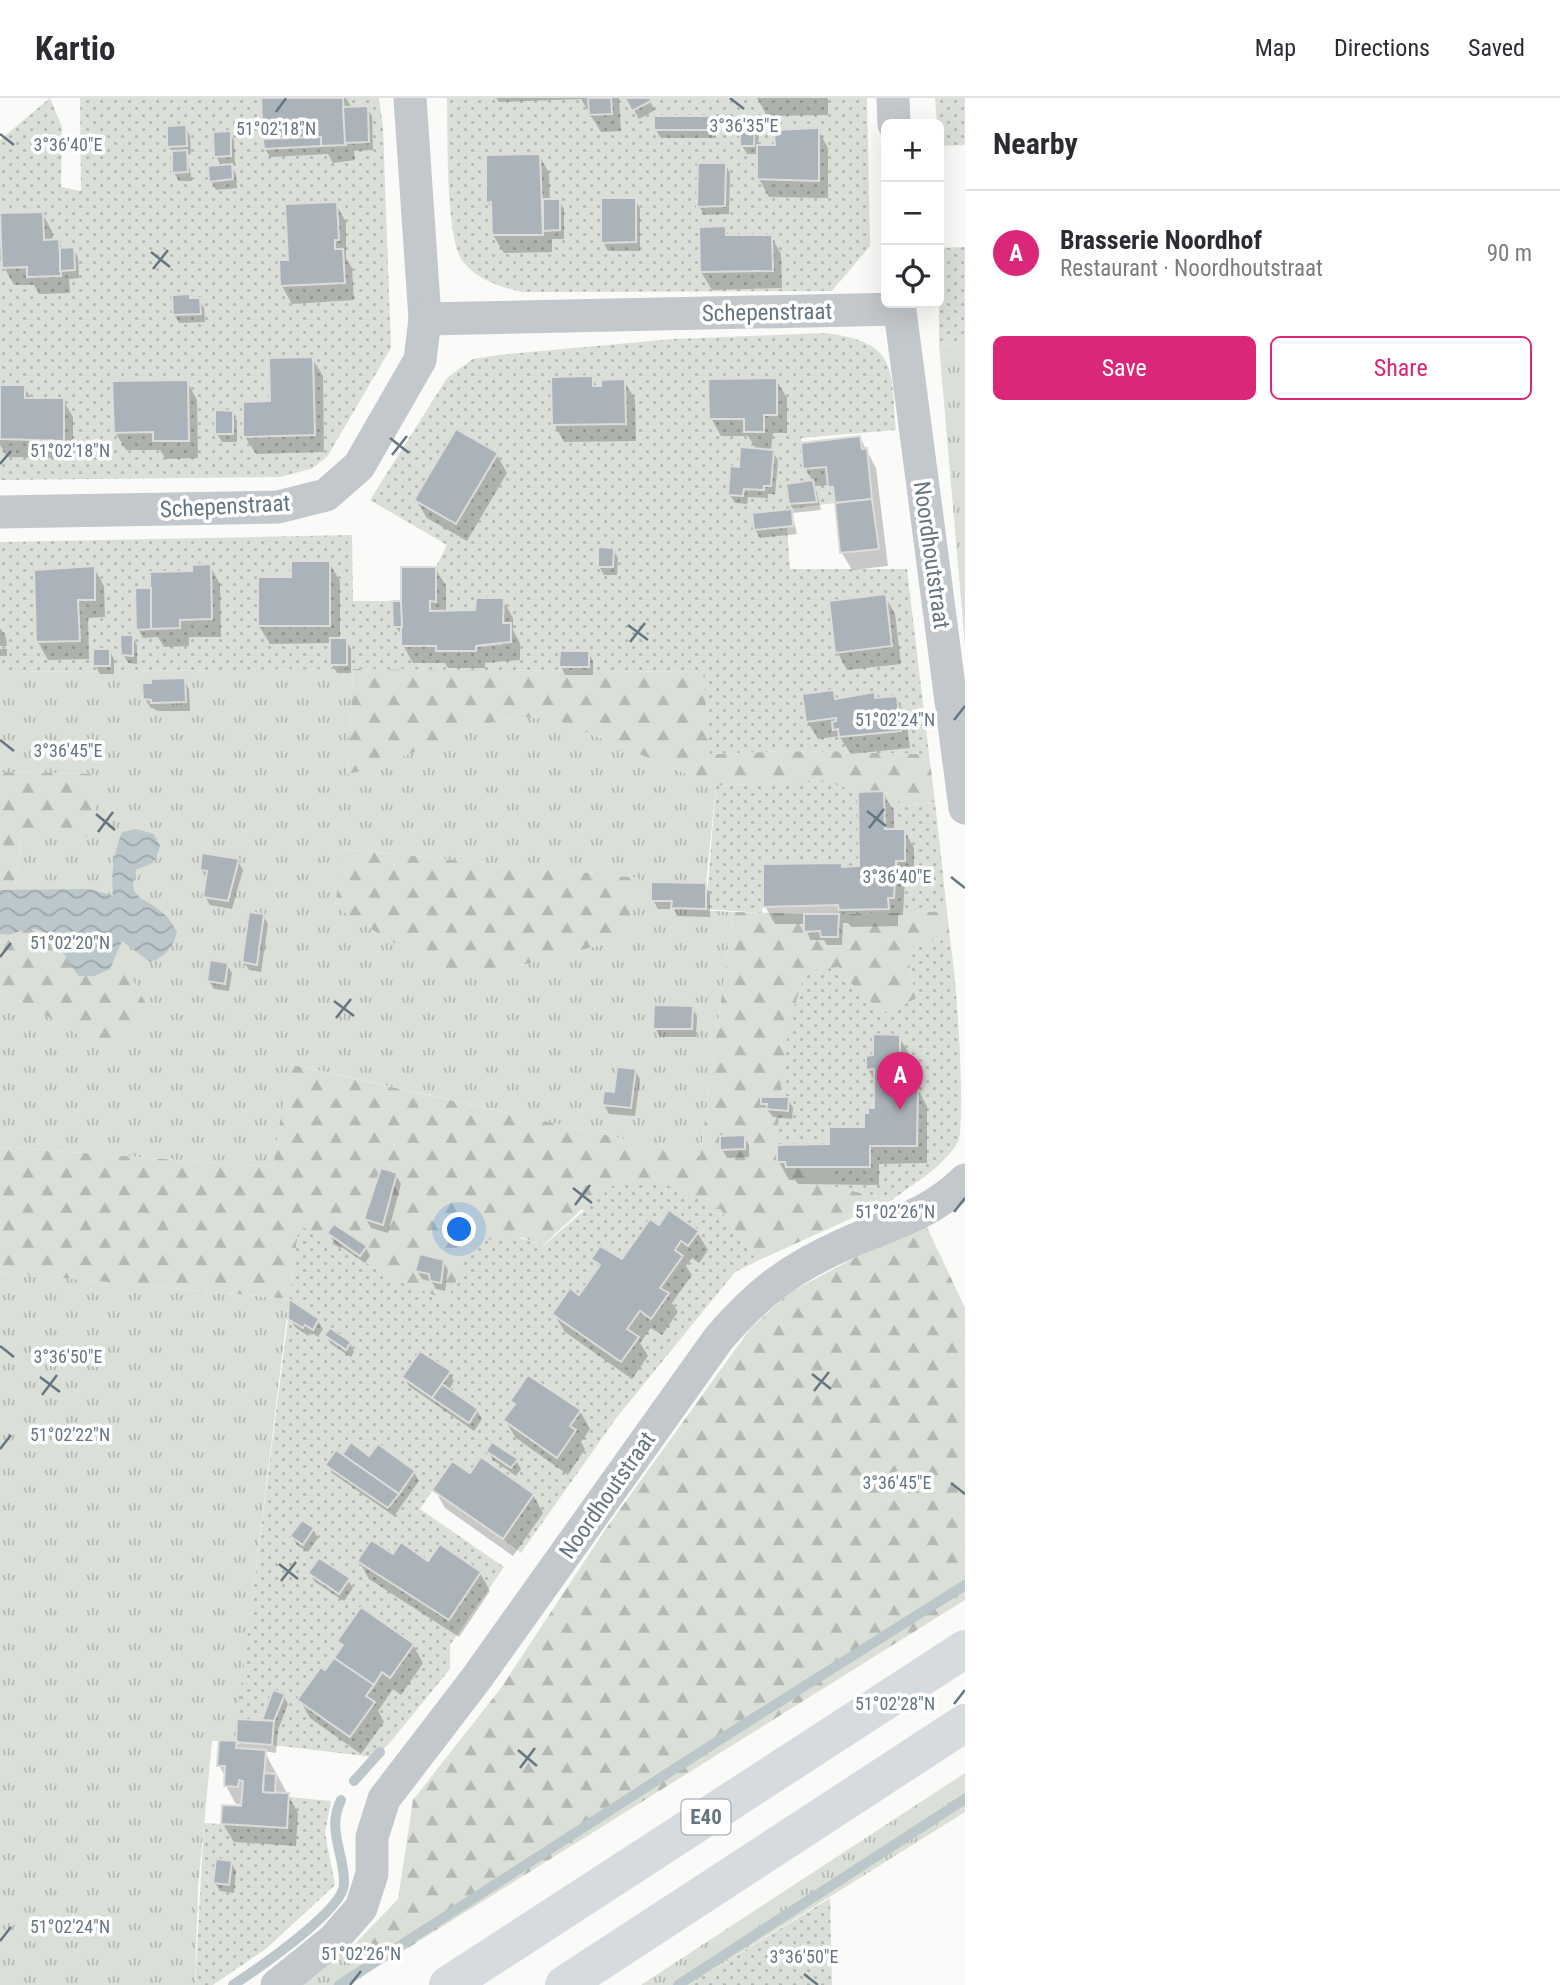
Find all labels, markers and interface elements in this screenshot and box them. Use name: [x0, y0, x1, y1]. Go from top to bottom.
text: Kartio: [35, 29, 115, 68]
text: Map: [1255, 34, 1296, 62]
text: Directions: [1334, 34, 1430, 62]
text: Saved: [1468, 34, 1525, 62]
text: 3°36'35"E: [709, 115, 779, 136]
text: 51°02'18"N: [236, 118, 316, 139]
map controls: [881, 119, 944, 308]
button: +: [881, 119, 944, 182]
text: Nearby: [993, 126, 1078, 161]
text: 3°36'40"E: [33, 134, 103, 155]
button: −: [881, 182, 944, 245]
text: Brasserie Noordhof: [1060, 225, 1262, 255]
text: A: [1009, 240, 1023, 267]
text: 90 m: [1487, 240, 1532, 267]
button: locate: [881, 245, 944, 308]
text: Restaurant · Noordhoutstraat: [1060, 255, 1323, 282]
street label: Schepenstraat: [702, 298, 832, 327]
button: Save: [993, 336, 1256, 400]
button: Share: [1270, 336, 1532, 400]
text: 51°02'18"N: [30, 440, 110, 461]
street label: Noordhoutstraat: [908, 480, 955, 631]
street label: Schepenstraat: [159, 490, 291, 523]
text: 51°02'24"N: [855, 709, 935, 730]
text: 3°36'45"E: [33, 740, 103, 761]
text: 3°36'40"E: [862, 866, 932, 887]
text: 51°02'20"N: [30, 932, 110, 953]
pin: A: [877, 1052, 923, 1110]
text: 51°02'26"N: [855, 1201, 935, 1222]
your location: [442, 1212, 476, 1246]
text: 3°36'50"E: [33, 1346, 103, 1367]
text: 51°02'22"N: [30, 1424, 110, 1445]
street label: Noordhoutstraat: [554, 1427, 661, 1564]
text: 3°36'45"E: [862, 1472, 932, 1493]
text: 51°02'28"N: [855, 1693, 935, 1714]
road number: E40: [682, 1800, 730, 1834]
text: 51°02'24"N: [30, 1916, 110, 1937]
text: 51°02'26"N: [321, 1943, 401, 1964]
text: 3°36'50"E: [769, 1946, 839, 1967]

